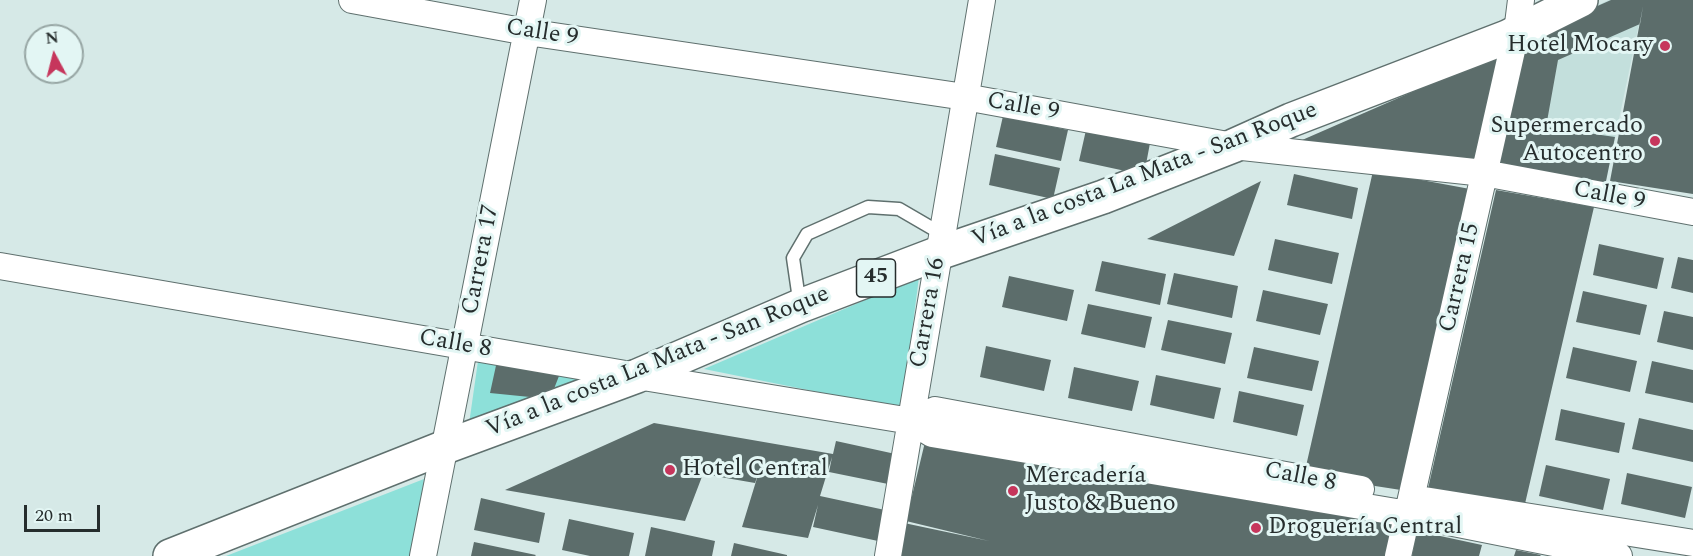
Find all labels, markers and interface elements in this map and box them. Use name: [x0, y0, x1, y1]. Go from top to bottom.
street label: Calle 9: [504, 14, 580, 54]
north arrow: [24, 24, 84, 84]
text: N: [44, 25, 60, 51]
place label: Hotel Mocary: [1507, 32, 1653, 60]
marker: Hotel Mocary: [1658, 39, 1672, 53]
street label: Calle 9: [985, 88, 1061, 128]
street label: Vía a la costa La Mata - San Roque: [968, 97, 1322, 255]
place label: Supermercado Autocentro: [1491, 113, 1643, 169]
marker: Supermercado Autocentro: [1648, 134, 1662, 148]
street label: Calle 9: [1571, 176, 1647, 218]
street label: Carrera 17: [457, 203, 507, 317]
street label: Carrera 15: [1434, 221, 1488, 335]
street label: Carrera 16: [905, 256, 953, 370]
road number: 45: [856, 259, 896, 297]
street label: Vía a la costa La Mata - San Roque: [482, 281, 834, 445]
street label: Calle 8: [417, 325, 493, 365]
place label: Hotel Central: [682, 456, 828, 484]
street label: Calle 8: [1262, 457, 1338, 499]
marker: Hotel Central: [663, 463, 677, 477]
place label: Mercadería Justo & Bueno: [1025, 463, 1176, 519]
marker: Mercadería Justo & Bueno: [1006, 484, 1020, 498]
scale bar: [27, 493, 104, 531]
text: 20 m: [35, 502, 73, 529]
place label: Droguería Central: [1268, 514, 1462, 542]
marker: Droguería Central: [1249, 521, 1263, 535]

